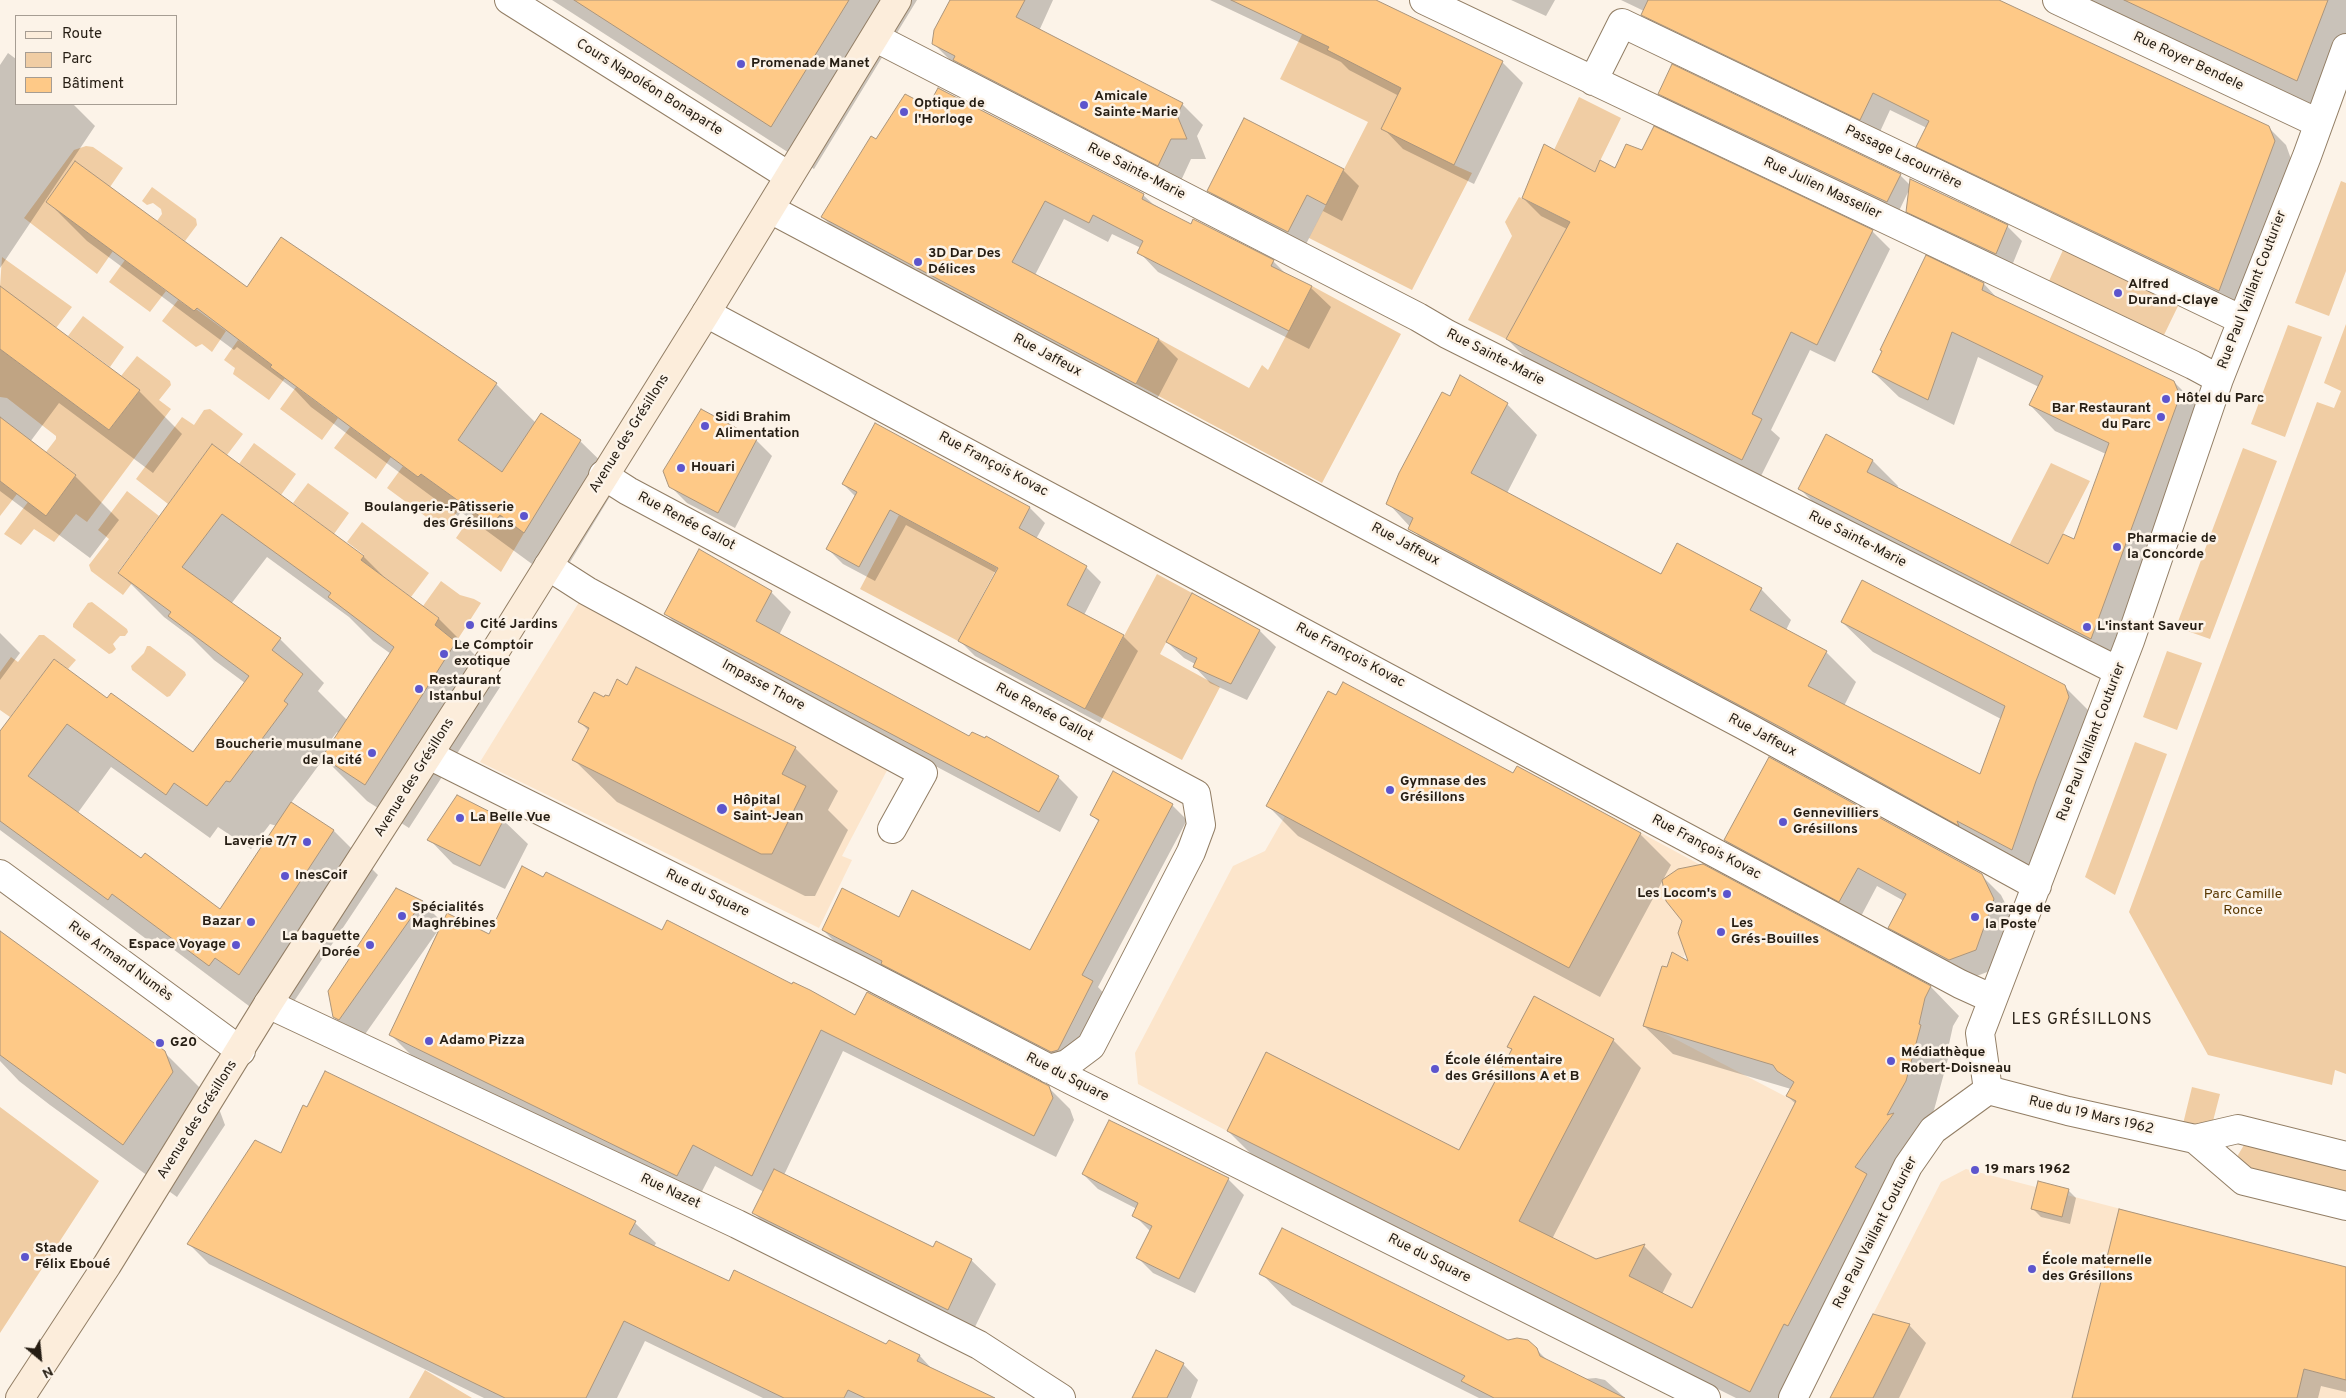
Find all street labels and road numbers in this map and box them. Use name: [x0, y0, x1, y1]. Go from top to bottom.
street label: Rue Royer Bendele: [2130, 29, 2246, 95]
street label: Cours Napoléon Bonaparte: [573, 36, 725, 140]
street label: Passage Lacourrière: [1842, 122, 1964, 194]
street label: Rue Sainte-Marie: [1084, 140, 1188, 204]
street label: Rue Julien Masselier: [1760, 154, 1884, 224]
street label: Rue Paul Vaillant Couturier: [2215, 208, 2291, 372]
street label: Rue Sainte-Marie: [1443, 326, 1547, 390]
street label: Rue Jaffeux: [1010, 331, 1084, 381]
street label: Avenue des Grésillons: [587, 371, 673, 497]
street label: Rue François Kovac: [935, 429, 1051, 501]
street label: Rue Renée Gallot: [634, 489, 738, 555]
street label: Rue Sainte-Marie: [1805, 508, 1909, 572]
street label: Rue Jaffeux: [1368, 520, 1442, 570]
street label: Rue François Kovac: [1292, 620, 1408, 692]
street label: Impasse Thore: [718, 657, 808, 715]
street label: Rue Paul Vaillant Couturier: [2054, 660, 2130, 824]
street label: Rue Renée Gallot: [992, 680, 1096, 746]
street label: Rue Jaffeux: [1725, 711, 1799, 761]
street label: Avenue des Grésillons: [372, 715, 458, 841]
street label: Rue François Kovac: [1648, 812, 1764, 884]
street label: Rue du Square: [662, 867, 752, 921]
street label: Rue Armand Numès: [64, 918, 176, 1006]
street label: Rue du Square: [1023, 1050, 1111, 1106]
street label: Avenue des Grésillons: [155, 1057, 241, 1183]
street label: Rue du 19 Mars 1962: [2027, 1093, 2155, 1139]
street label: Rue Paul Vaillant Couturier: [1830, 1154, 1922, 1312]
street label: Rue Nazet: [637, 1171, 703, 1213]
street label: Rue du Square: [1385, 1231, 1473, 1287]

